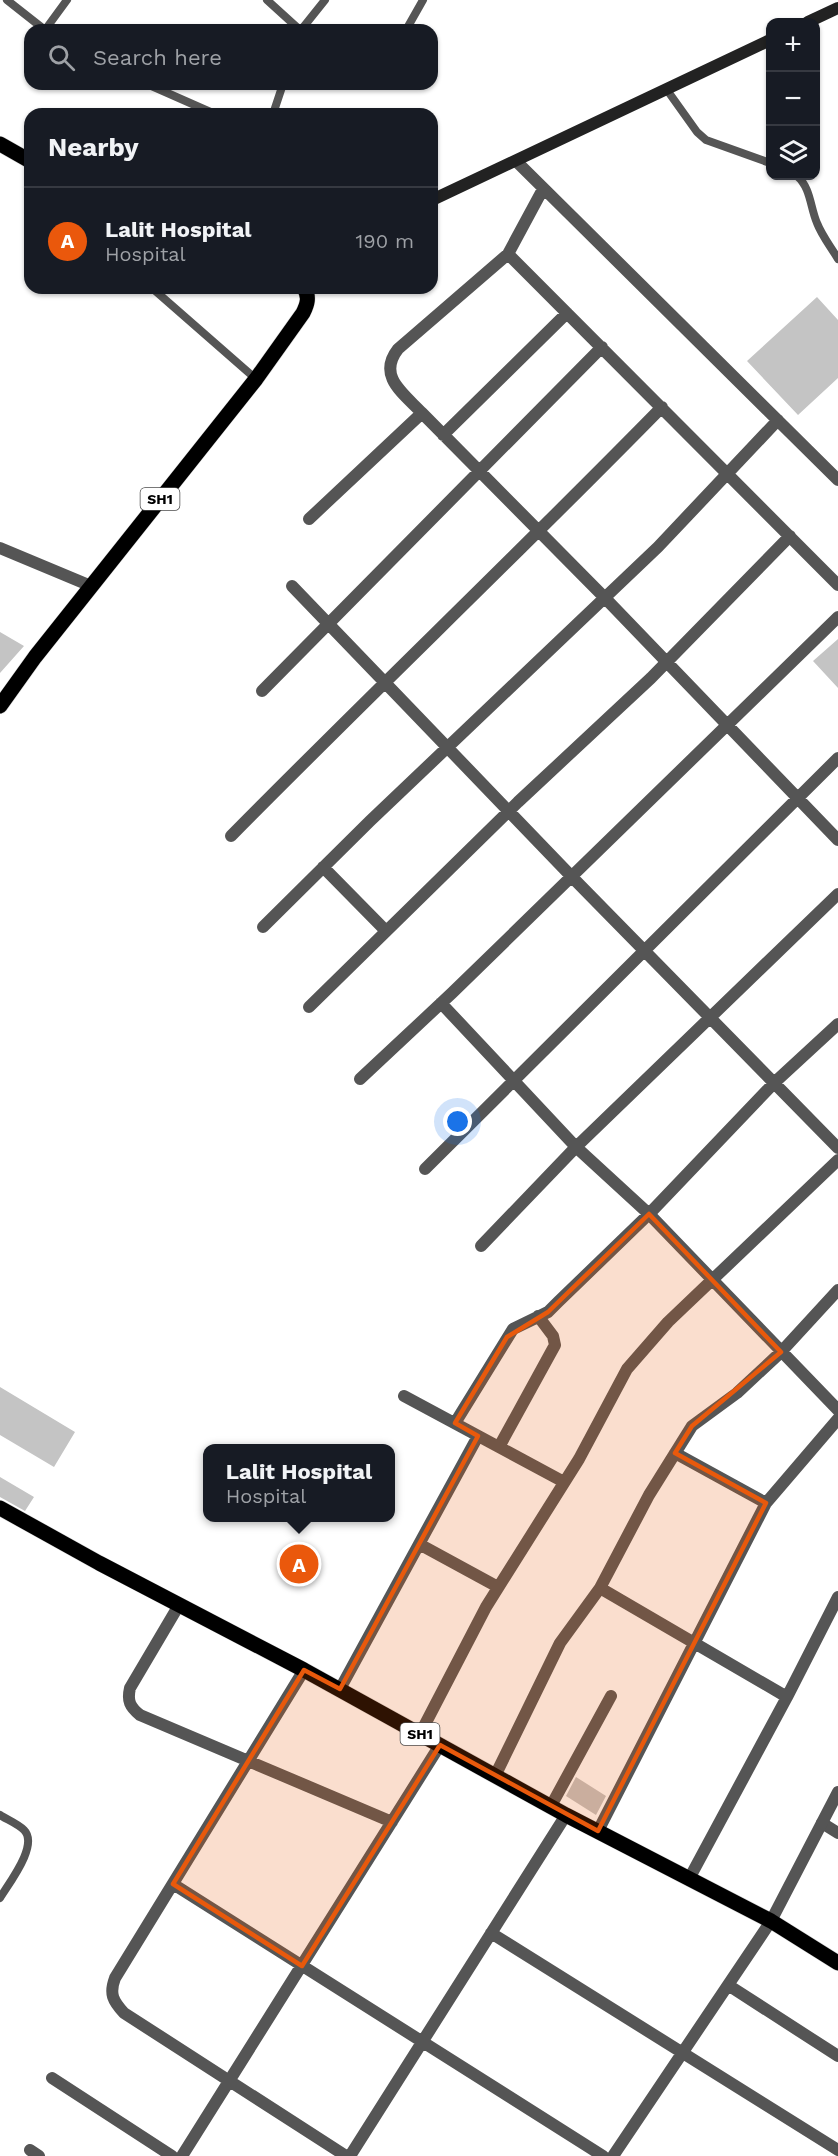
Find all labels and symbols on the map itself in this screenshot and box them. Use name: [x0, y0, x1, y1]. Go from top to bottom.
road number: SH1: [140, 488, 180, 510]
your location: [443, 1107, 472, 1136]
pin: A: [280, 1542, 318, 1586]
road number: SH1: [400, 1723, 440, 1745]

